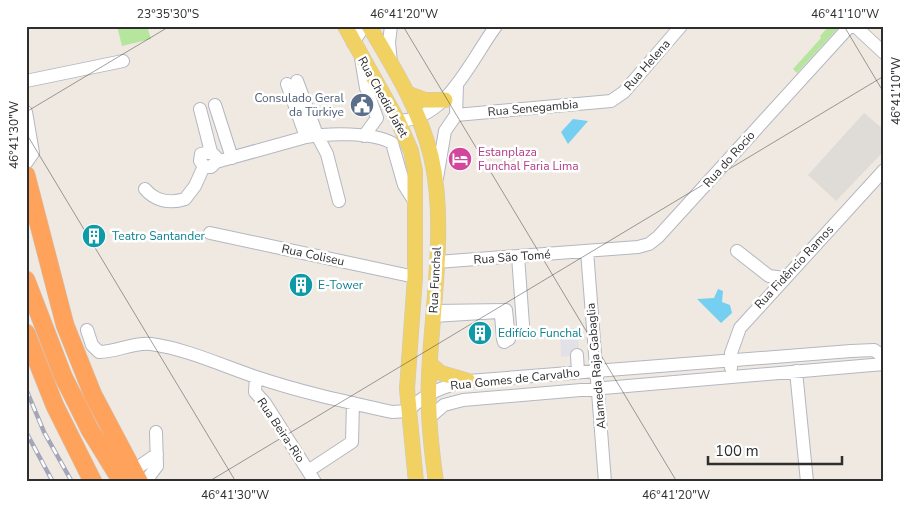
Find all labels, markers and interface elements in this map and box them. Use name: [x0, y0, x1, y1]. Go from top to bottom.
text: 23°35'30"S: [137, 6, 199, 22]
text: 46°41'20"W: [370, 6, 438, 22]
text: 46°41'10"W: [811, 6, 879, 22]
street label: Rua Helena: [620, 36, 674, 94]
street label: Rua Chedid Jafet: [354, 54, 412, 141]
text: 46°41'10"W: [888, 57, 904, 125]
place label: Consulado Geral da Türkiye: [254, 90, 344, 120]
public building icon: Consulado Geral da Türkiye: [349, 92, 375, 118]
street label: Rua Senegambia: [487, 96, 579, 120]
text: 46°41'30"W: [6, 101, 22, 169]
street label: Rua do Rocio: [699, 127, 759, 191]
place label: Estanplaza Funchal Faria Lima: [478, 144, 579, 174]
hotel icon: Estanplaza Funchal Faria Lima: [447, 146, 473, 172]
street label: Rua Fidêncio Ramos: [751, 222, 837, 312]
building icon: Teatro Santander: [81, 223, 107, 249]
place label: Teatro Santander: [112, 228, 206, 244]
street label: Rua Coliseu: [280, 241, 346, 269]
street label: Rua Funchal: [425, 246, 445, 314]
street label: Rua São Tomé: [473, 246, 551, 268]
building icon: E-Tower: [288, 272, 314, 298]
place label: E-Tower: [318, 277, 364, 293]
street label: Alameda Raja Gabaglia: [583, 302, 609, 430]
building icon: Edifício Funchal: [467, 320, 493, 346]
place label: Edifício Funchal: [498, 325, 582, 341]
street label: Rua Gomes de Carvalho: [450, 364, 581, 394]
street label: Rua Beira-Rio: [253, 395, 309, 466]
scale bar: [708, 433, 841, 465]
text: 100 m: [715, 441, 759, 461]
text: 46°41'30"W: [201, 487, 269, 503]
text: 46°41'20"W: [642, 487, 710, 503]

